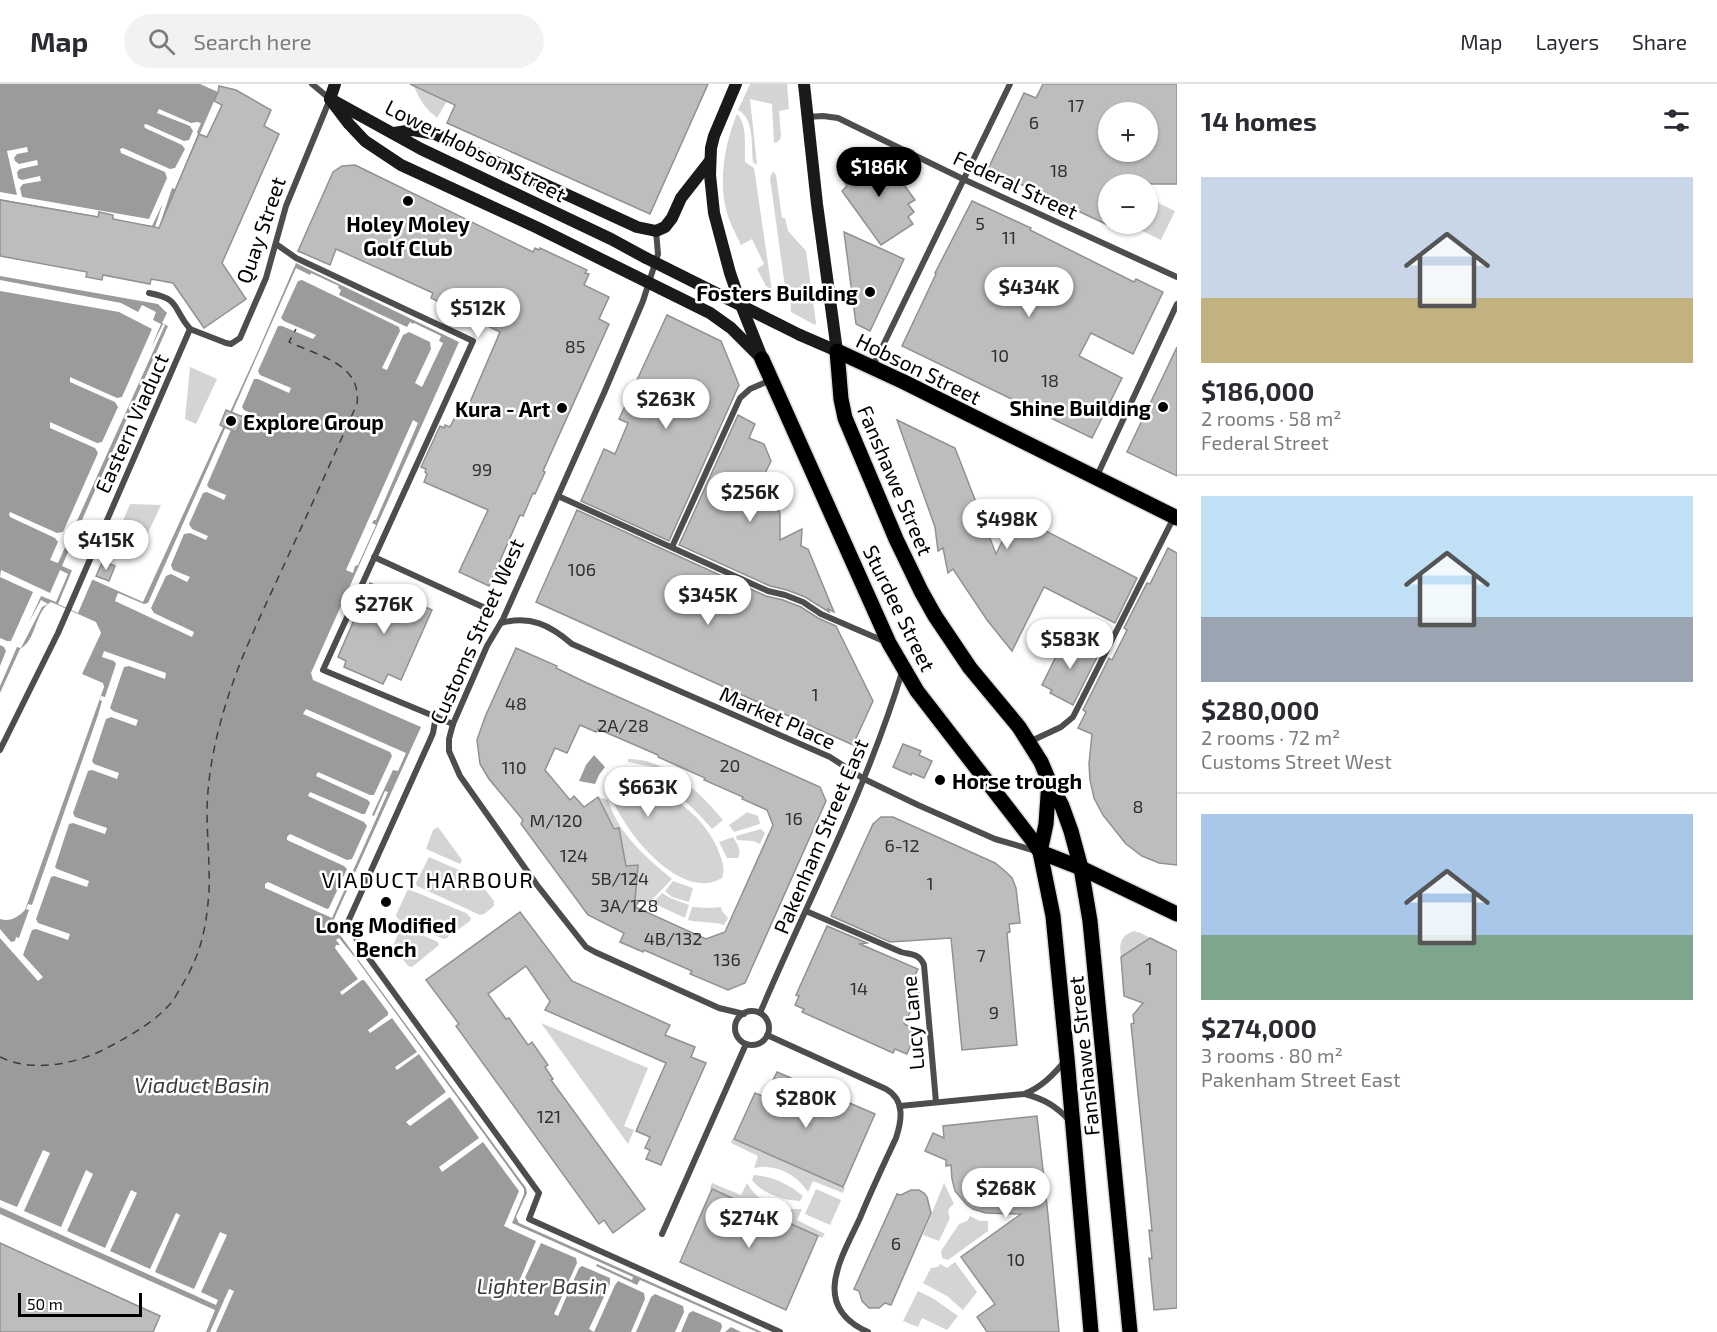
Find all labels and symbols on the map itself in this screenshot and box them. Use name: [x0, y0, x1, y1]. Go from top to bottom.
street label: Lower Hobson Street: [381, 94, 571, 206]
house number: 17: [1068, 94, 1084, 116]
house number: 6: [1029, 111, 1039, 133]
street label: Federal Street: [950, 144, 1082, 224]
pin: $186K: [837, 147, 921, 198]
house number: 18: [1050, 159, 1068, 181]
street label: Quay Street: [230, 173, 291, 287]
marker: Holey Moley Golf Club: [401, 194, 415, 208]
place label: Holey Moley Golf Club: [346, 211, 470, 260]
house number: 5: [975, 212, 985, 234]
house number: 11: [1002, 226, 1016, 248]
pin: $434K: [987, 267, 1071, 318]
place label: Fosters Building: [696, 280, 858, 305]
marker: Fosters Building: [863, 285, 877, 299]
pin: $512K: [436, 288, 520, 339]
street label: Hobson Street: [853, 327, 985, 409]
house number: 85: [565, 335, 585, 357]
house number: 10: [991, 344, 1009, 366]
street label: Eastern Viaduct: [89, 349, 173, 497]
house number: 18: [1041, 369, 1059, 391]
pin: $263K: [624, 379, 708, 430]
place label: Shine Building: [1010, 395, 1151, 420]
place label: Kura - Art: [455, 396, 550, 421]
marker: Shine Building: [1156, 400, 1170, 414]
marker: Kura - Art: [555, 401, 569, 415]
street label: Fanshawe Street: [853, 401, 939, 559]
place label: Explore Group: [243, 409, 384, 434]
marker: Explore Group: [224, 414, 238, 428]
house number: 99: [472, 458, 492, 480]
pin: $256K: [708, 472, 792, 523]
pin: $498K: [965, 499, 1049, 550]
pin: $415K: [64, 520, 148, 571]
street label: Customs Street West: [424, 534, 528, 728]
street label: Sturdee Street: [859, 541, 941, 675]
house number: 106: [568, 558, 596, 580]
pin: $345K: [666, 575, 750, 626]
pin: $276K: [342, 584, 426, 635]
pin: $583K: [1028, 619, 1112, 670]
street label: Market Place: [716, 680, 840, 754]
house number: 1: [811, 683, 819, 705]
house number: 48: [505, 692, 527, 714]
house number: 2A/28: [597, 714, 649, 736]
street label: Pakenham Street East: [768, 735, 872, 937]
house number: 20: [720, 754, 740, 776]
house number: 110: [501, 756, 527, 778]
pin: $663K: [606, 767, 690, 818]
place label: Horse trough: [952, 768, 1082, 793]
marker: Horse trough: [933, 773, 947, 787]
house number: 8: [1133, 795, 1143, 817]
house number: 16: [785, 807, 803, 829]
house number: M/120: [529, 809, 583, 831]
house number: 6-12: [884, 834, 920, 856]
house number: 124: [560, 844, 588, 866]
district label: VIADUCT HARBOUR: [322, 866, 534, 892]
house number: 5B/124: [591, 867, 649, 889]
house number: 1: [926, 872, 934, 894]
house number: 3A/128: [600, 894, 658, 916]
marker: Long Modified Bench: [379, 895, 393, 909]
place label: Long Modified Bench: [315, 912, 457, 961]
house number: 4B/132: [644, 927, 702, 949]
house number: 7: [976, 944, 986, 966]
house number: 136: [713, 948, 741, 970]
house number: 1: [1145, 957, 1153, 979]
street label: Lucy Lane: [895, 975, 929, 1071]
street label: Fanshawe Street: [1062, 975, 1104, 1137]
house number: 14: [850, 977, 868, 999]
house number: 9: [989, 1001, 999, 1023]
water label: Viaduct Basin: [134, 1071, 270, 1097]
pin: $280K: [764, 1078, 848, 1129]
house number: 121: [537, 1105, 561, 1127]
pin: $268K: [964, 1168, 1048, 1219]
pin: $274K: [707, 1198, 791, 1249]
house number: 6: [891, 1232, 901, 1254]
house number: 10: [1007, 1248, 1025, 1270]
water label: Lighter Basin: [477, 1272, 607, 1298]
scale bar: [18, 1290, 142, 1318]

